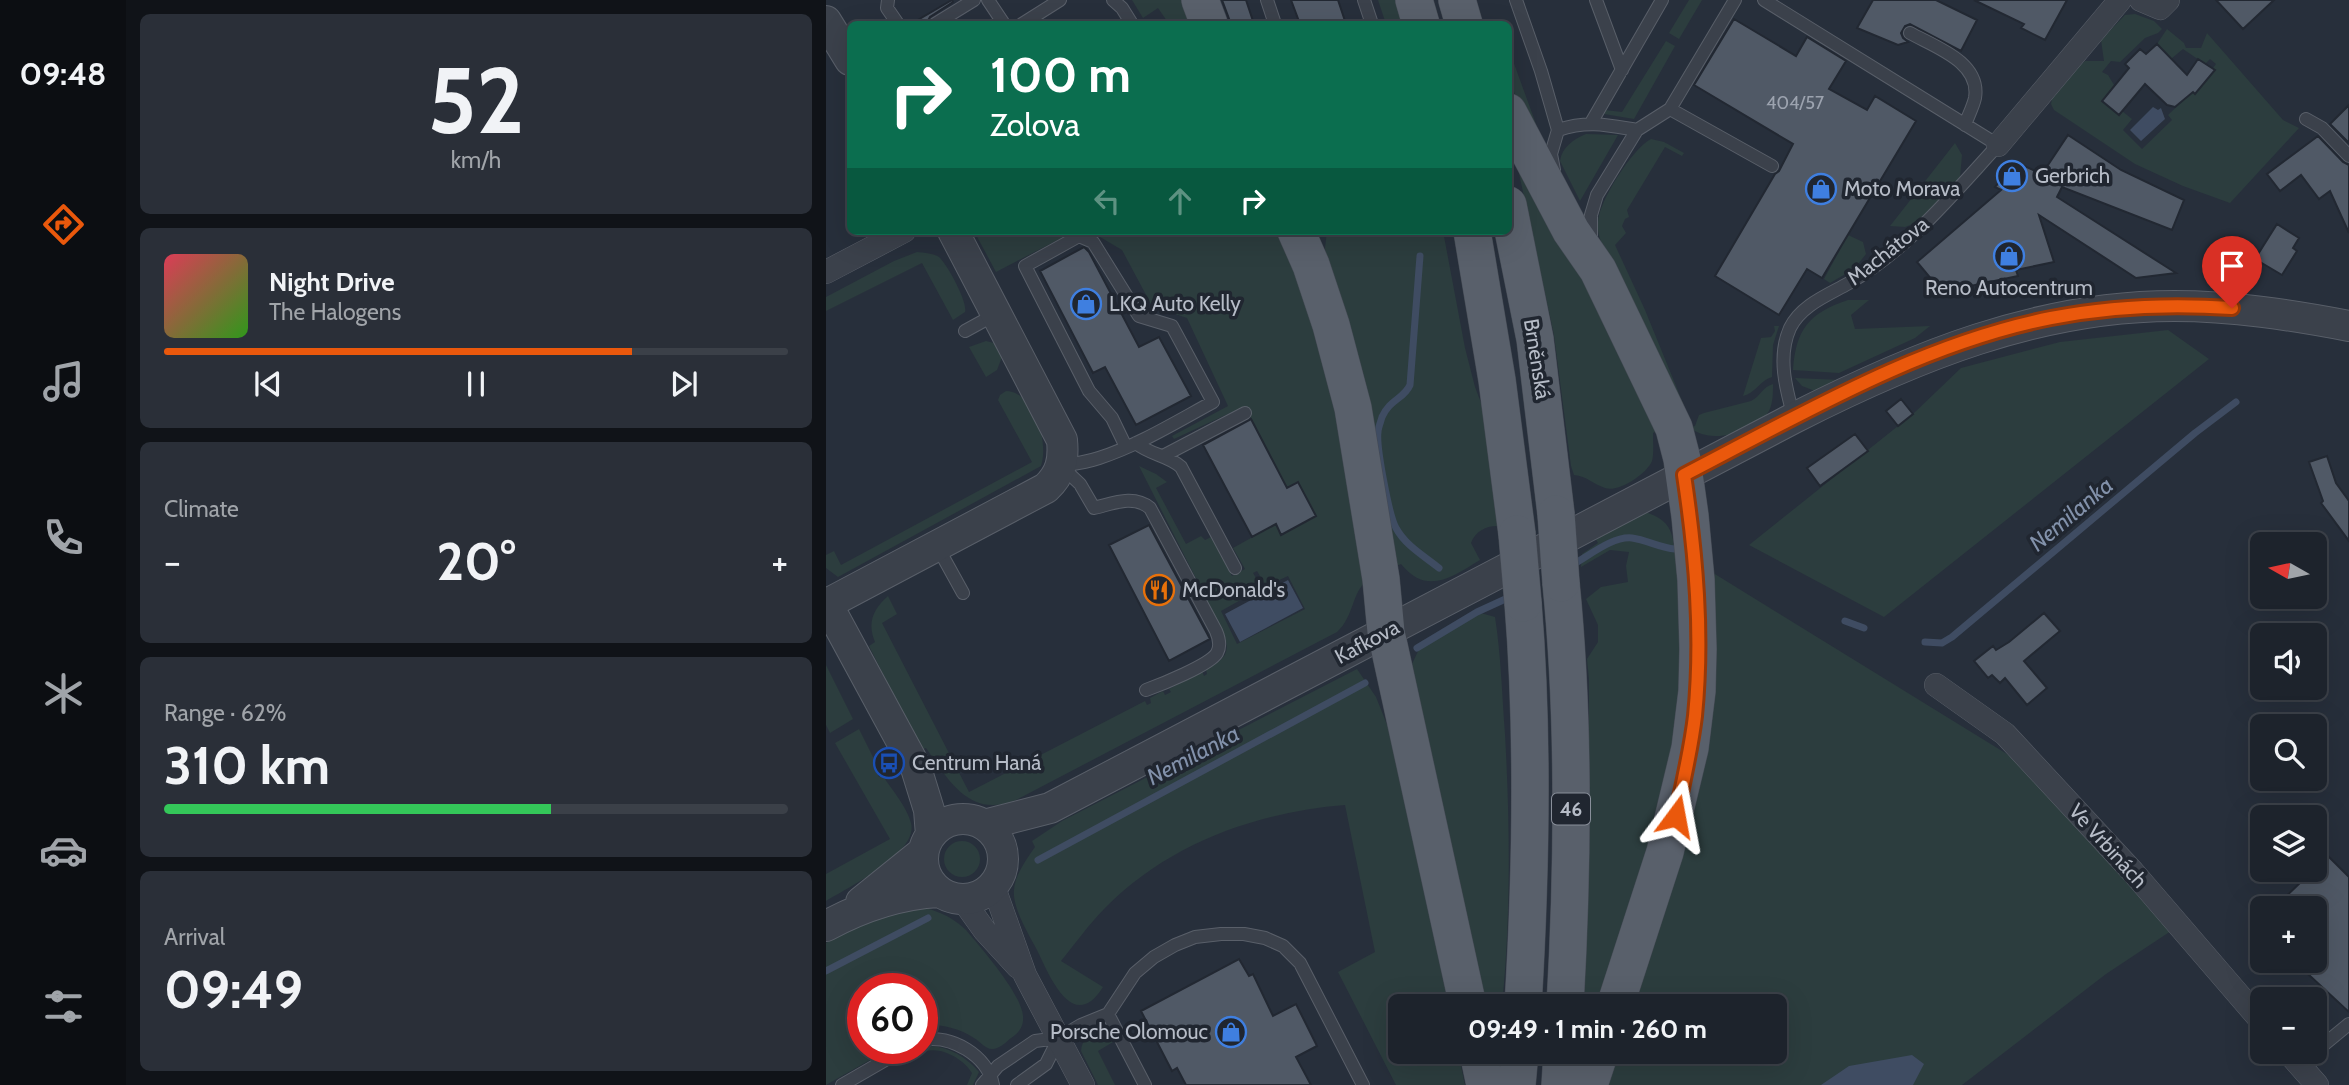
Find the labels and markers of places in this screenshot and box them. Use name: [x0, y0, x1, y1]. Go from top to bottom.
shop icon: Gerbrich: [1995, 159, 2029, 193]
place label: Gerbrich: [2035, 163, 2110, 188]
shop icon: Moto Morava: [1804, 172, 1838, 206]
place label: Moto Morava: [1844, 176, 1960, 201]
pin: [2202, 236, 2262, 308]
shop icon: Reno Autocentrum: [1992, 239, 2026, 273]
place label: Reno Autocentrum: [1925, 275, 2093, 300]
shop icon: LKQ Auto Kelly: [1069, 287, 1103, 321]
place label: LKQ Auto Kelly: [1109, 291, 1241, 316]
restaurant icon: McDonald's: [1142, 573, 1176, 607]
place label: McDonald's: [1182, 577, 1286, 602]
bus stop icon: Centrum Haná: [872, 746, 906, 780]
place label: Centrum Haná: [912, 750, 1041, 775]
shop icon: Porsche Olomouc: [1214, 1015, 1248, 1049]
place label: Porsche Olomouc: [1050, 1019, 1208, 1044]

